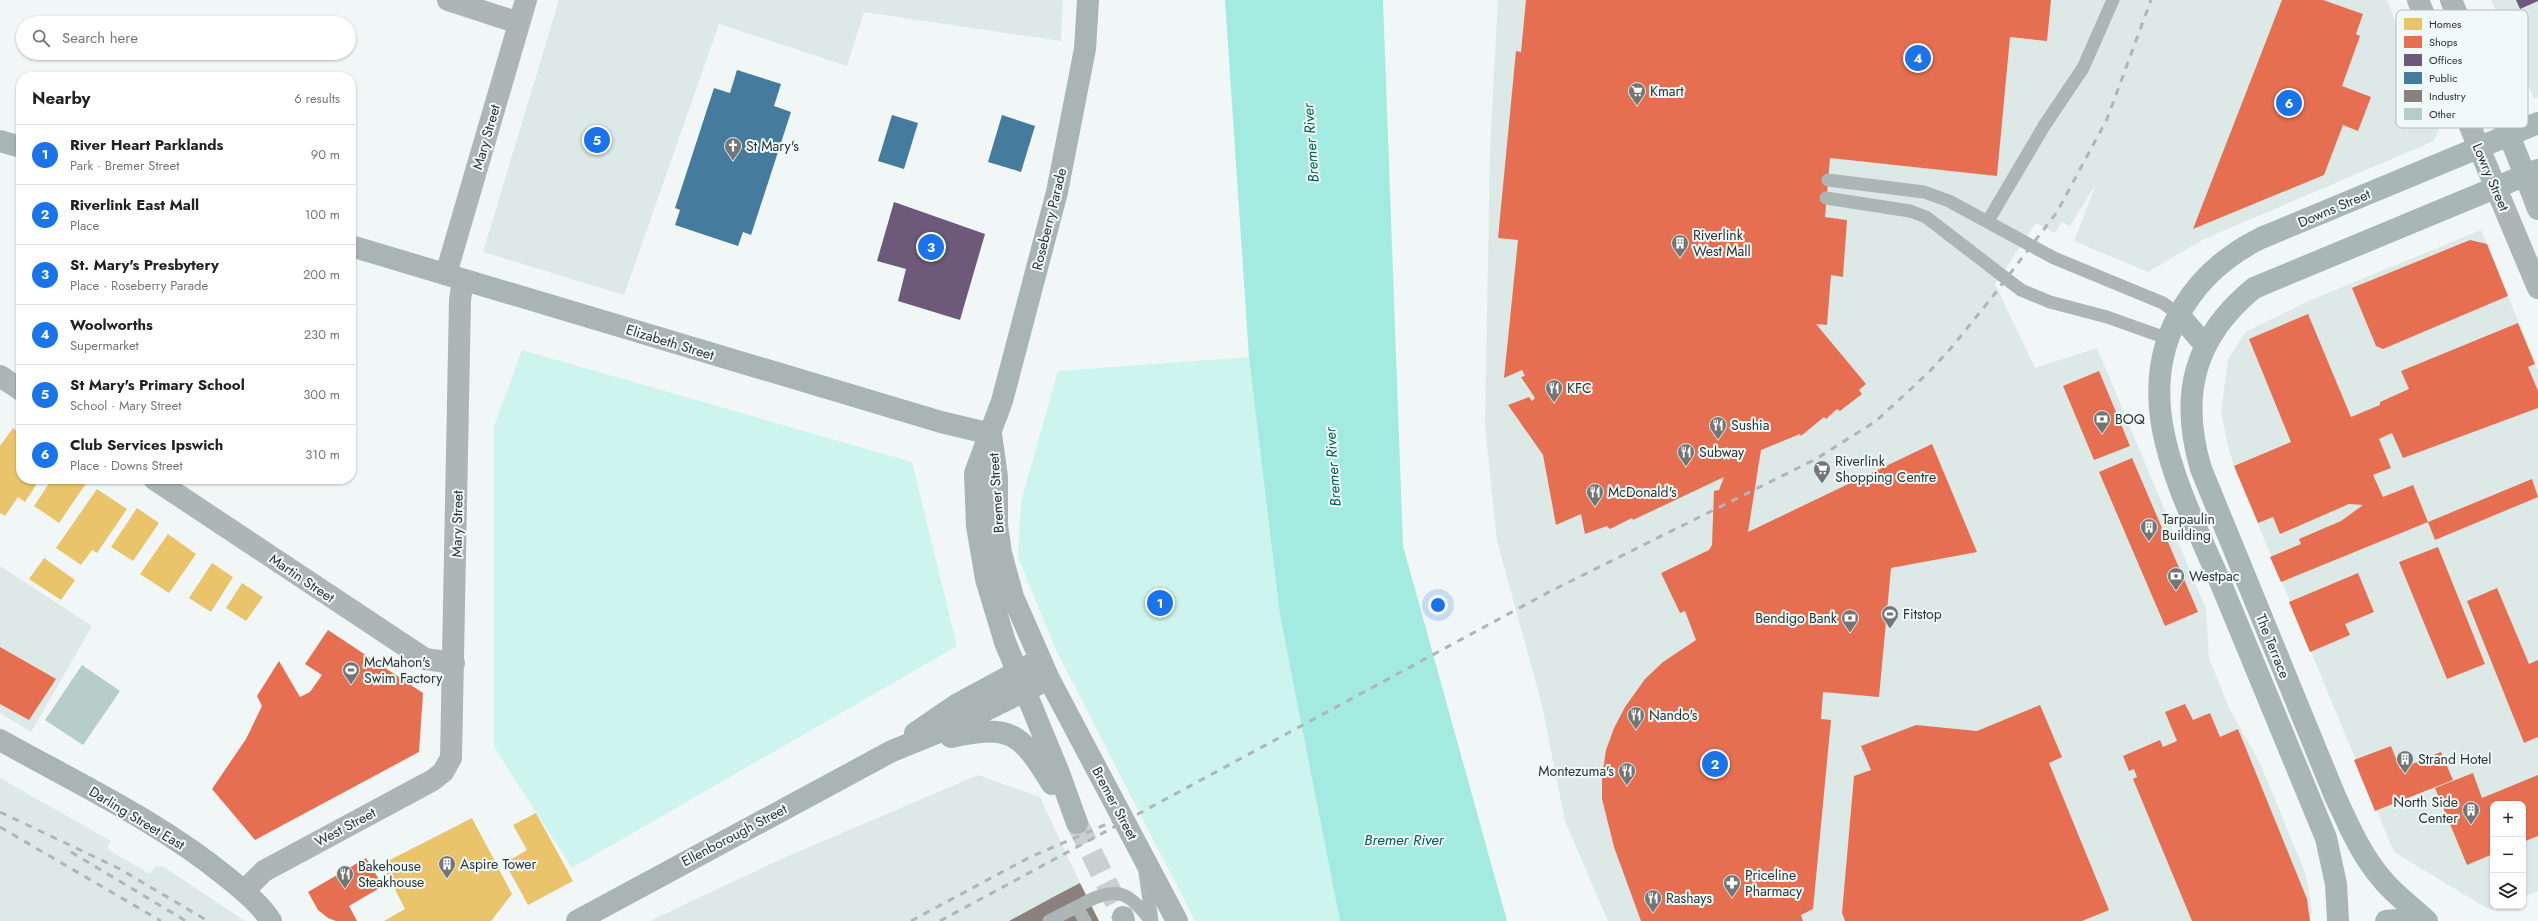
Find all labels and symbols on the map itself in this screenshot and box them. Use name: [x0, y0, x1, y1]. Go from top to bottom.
legend: [2396, 10, 2528, 128]
text: Homes: [2429, 16, 2462, 32]
text: Shops: [2429, 34, 2458, 50]
pin: 4: [1905, 43, 1931, 73]
text: Offices: [2429, 52, 2463, 68]
text: Public: [2429, 70, 2458, 86]
supermarket icon: Kmart: [1627, 81, 1647, 106]
place label: Kmart: [1650, 81, 1684, 101]
pin: 6: [2276, 88, 2302, 118]
text: Industry: [2429, 88, 2466, 104]
street label: Mary Street: [467, 101, 505, 172]
water label: Bremer River: [1297, 102, 1325, 183]
text: Other: [2429, 106, 2456, 122]
pin: 5: [584, 125, 610, 155]
church icon: St Mary's: [723, 136, 743, 161]
place label: St Mary's: [746, 136, 799, 156]
street label: Lowry Street: [2468, 140, 2515, 215]
street label: Roseberry Parade: [1027, 166, 1071, 272]
street label: Downs Street: [2295, 183, 2374, 232]
place label: Riverlink West Mall: [1693, 225, 1751, 261]
pin: 3: [918, 232, 944, 262]
building icon: Riverlink West Mall: [1670, 233, 1690, 258]
street label: Elizabeth Street: [623, 319, 717, 365]
restaurant icon: KFC: [1544, 378, 1564, 403]
place label: KFC: [1567, 378, 1592, 398]
bank icon: BOQ: [2092, 409, 2112, 434]
place label: BOQ: [2115, 409, 2146, 429]
restaurant icon: Sushia: [1708, 415, 1728, 440]
place label: Sushia: [1731, 415, 1769, 435]
water label: Bremer River: [1319, 426, 1347, 507]
restaurant icon: Subway: [1676, 442, 1696, 467]
place label: Subway: [1699, 442, 1745, 462]
place label: Riverlink Shopping Centre: [1835, 451, 1936, 487]
street label: Bremer Street: [983, 452, 1009, 534]
supermarket icon: Riverlink Shopping Centre: [1812, 459, 1832, 484]
restaurant icon: McDonald's: [1585, 482, 1605, 507]
place label: McDonald's: [1608, 482, 1677, 502]
street label: Mary Street: [446, 490, 468, 558]
place label: Tarpaulin Building: [2162, 509, 2215, 545]
building icon: Tarpaulin Building: [2139, 517, 2159, 542]
street label: Martin Street: [265, 549, 339, 608]
bank icon: Westpac: [2166, 566, 2186, 591]
place label: Westpac: [2189, 566, 2239, 586]
pin: 1: [1147, 588, 1173, 618]
your location: [1428, 595, 1448, 615]
sports icon: Fitstop: [1880, 604, 1900, 629]
place label: Fitstop: [1903, 604, 1942, 624]
place label: Bendigo Bank: [1755, 608, 1838, 628]
bank icon: Bendigo Bank: [1840, 608, 1860, 633]
street label: The Terrace: [2251, 611, 2295, 681]
place label: McMahon's Swim Factory: [364, 652, 443, 688]
sports icon: McMahon's Swim Factory: [341, 660, 361, 685]
restaurant icon: Nando's: [1626, 705, 1646, 730]
place label: Nando's: [1649, 705, 1698, 725]
pin: 2: [1702, 749, 1728, 779]
building icon: Strand Hotel: [2395, 749, 2415, 774]
place label: Strand Hotel: [2418, 749, 2492, 769]
place label: Montezuma's: [1538, 761, 1614, 781]
restaurant icon: Montezuma's: [1617, 761, 1637, 786]
street label: Bremer Street: [1087, 763, 1143, 844]
street label: Darling Street East: [85, 781, 189, 855]
place label: North Side Center: [2393, 792, 2458, 828]
street label: Ellenborough Street: [678, 798, 791, 871]
building icon: North Side Center: [2461, 800, 2481, 825]
street label: West Street: [311, 802, 380, 851]
water label: Bremer River: [1364, 829, 1445, 851]
building icon: Aspire Tower: [437, 854, 457, 879]
place label: Aspire Tower: [460, 854, 537, 874]
place label: Bakehouse Steakhouse: [358, 856, 424, 892]
restaurant icon: Bakehouse Steakhouse: [335, 864, 355, 889]
place label: Priceline Pharmacy: [1745, 865, 1803, 901]
pharmacy icon: Priceline Pharmacy: [1722, 873, 1742, 898]
restaurant icon: Rashays: [1643, 888, 1663, 913]
place label: Rashays: [1666, 888, 1712, 908]

